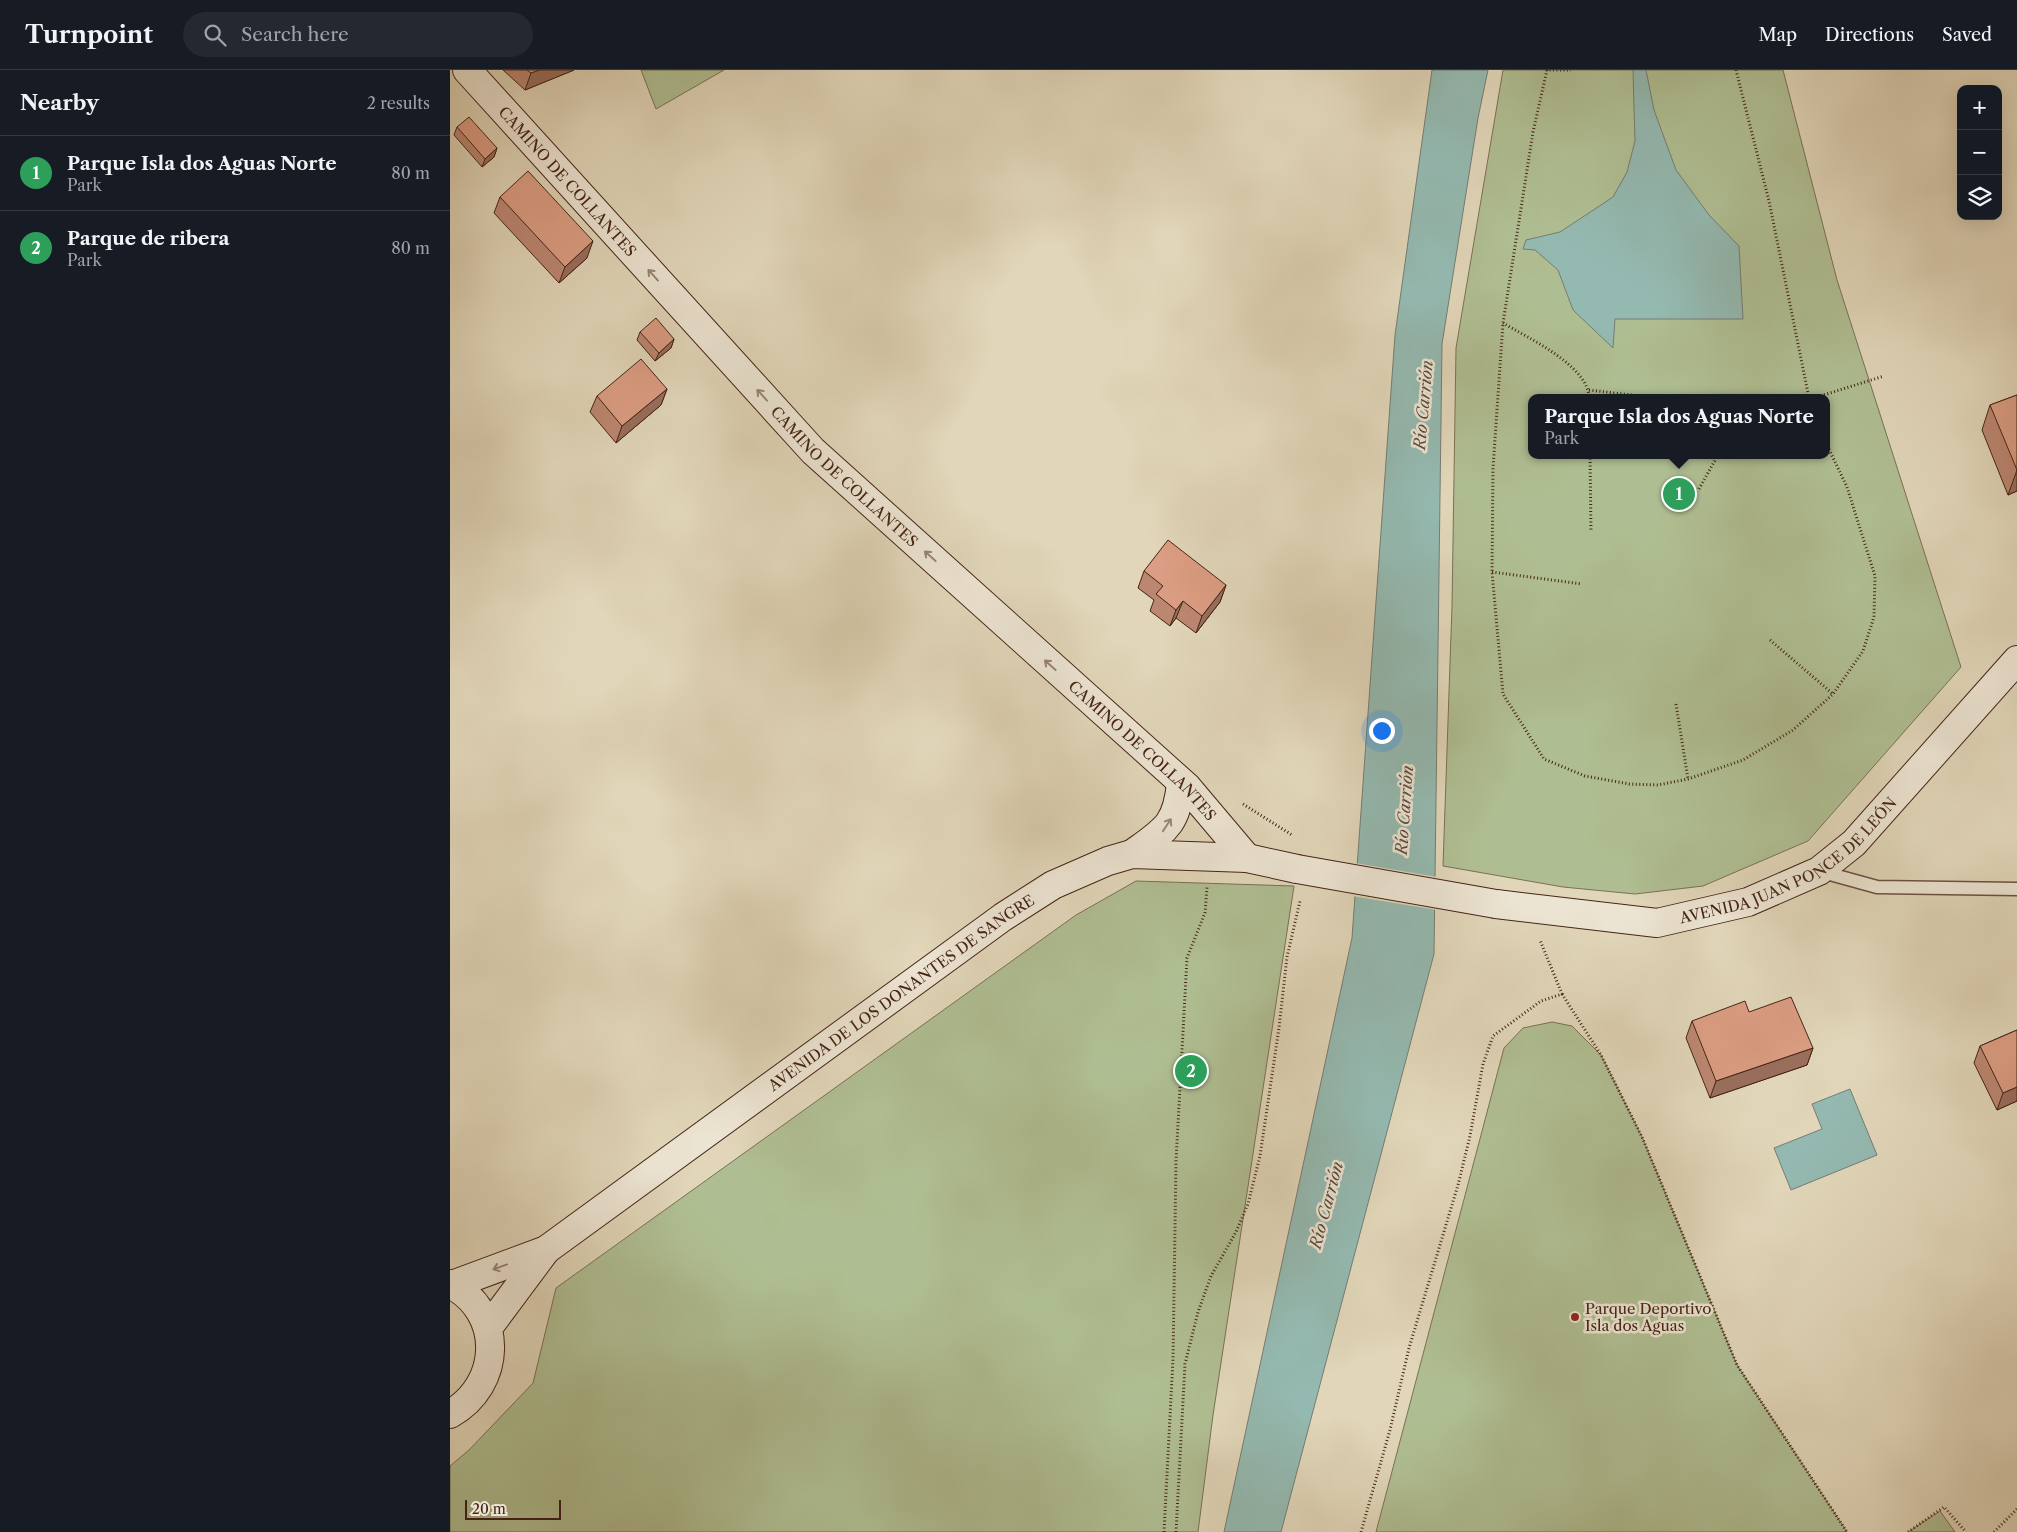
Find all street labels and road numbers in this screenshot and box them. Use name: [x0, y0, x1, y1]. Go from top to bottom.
street label: CAMINO DE COLLANTES: [495, 102, 641, 260]
street label: CAMINO DE COLLANTES: [767, 402, 922, 551]
street label: CAMINO DE COLLANTES: [1065, 676, 1221, 824]
street label: AVENIDA JUAN PONCE DE LEÓN: [1677, 793, 1900, 927]
street label: AVENIDA DE LOS DONANTES DE SANGRE: [763, 890, 1038, 1095]

